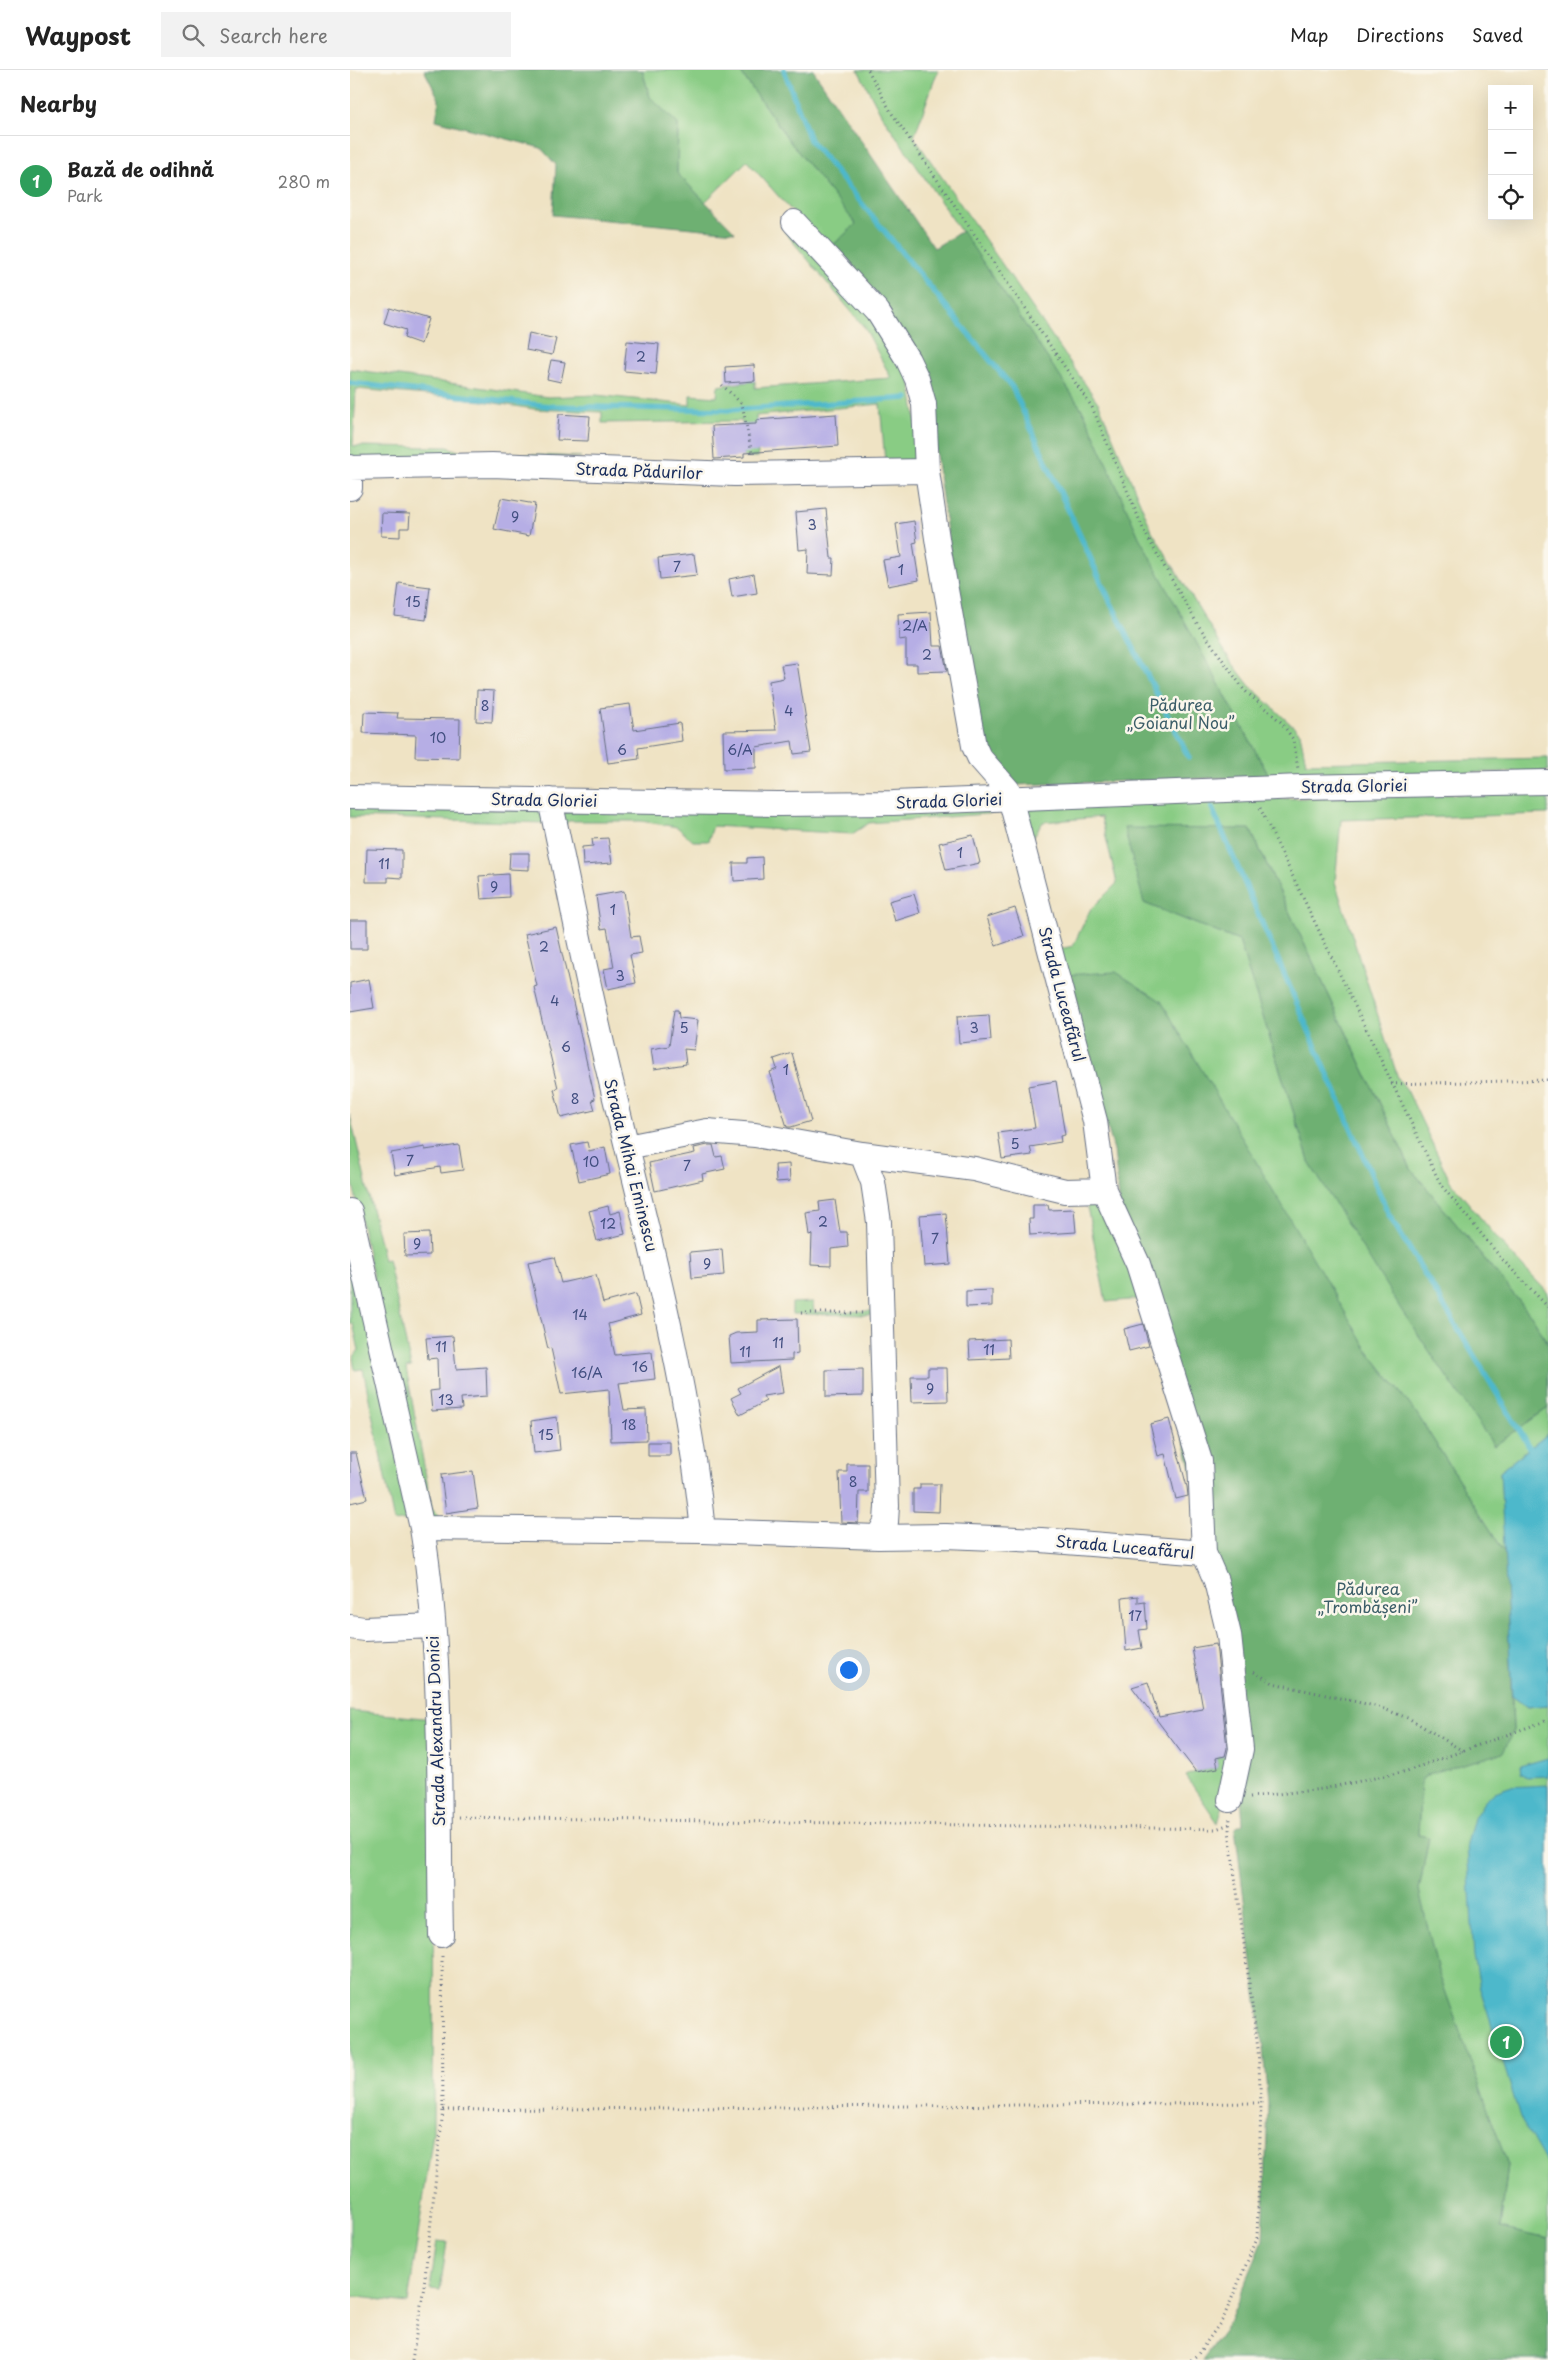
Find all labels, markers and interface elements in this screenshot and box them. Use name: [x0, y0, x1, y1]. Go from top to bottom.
search box: [161, 12, 511, 57]
text: Waypost: [25, 17, 131, 53]
icon: search: [179, 21, 207, 49]
text: Search here: [219, 21, 328, 49]
text: Map: [1290, 21, 1328, 48]
text: Directions: [1356, 21, 1444, 48]
text: Saved: [1472, 21, 1523, 48]
map controls: [1488, 85, 1533, 220]
button: +: [1488, 85, 1533, 130]
text: Nearby: [20, 87, 97, 119]
button: −: [1488, 130, 1533, 175]
text: Bază de odihnă: [67, 155, 214, 183]
text: 1: [32, 169, 40, 193]
text: 280 m: [278, 169, 330, 193]
button: locate: [1488, 175, 1533, 220]
text: Park: [67, 183, 103, 207]
house number: 2: [636, 346, 646, 367]
street label: Strada Pădurilor: [575, 456, 704, 484]
house number: 9: [511, 506, 519, 527]
house number: 3: [807, 514, 817, 535]
house number: 7: [673, 556, 681, 577]
house number: 1: [898, 559, 904, 580]
house number: 15: [405, 591, 421, 612]
house number: 2/A: [902, 615, 928, 636]
house number: 2: [922, 644, 932, 665]
park label: Pădurea „Goianul Nou”: [1127, 692, 1235, 734]
house number: 8: [481, 695, 489, 716]
house number: 4: [784, 700, 794, 721]
house number: 10: [430, 727, 446, 748]
house number: 6: [617, 739, 627, 760]
house number: 6/A: [727, 739, 753, 760]
street label: Strada Gloriei: [1300, 772, 1408, 798]
street label: Strada Gloriei: [490, 786, 598, 812]
street label: Strada Gloriei: [895, 786, 1003, 814]
house number: 1: [957, 842, 963, 863]
house number: 11: [378, 853, 390, 874]
house number: 9: [490, 876, 498, 897]
house number: 1: [610, 899, 616, 920]
street label: Strada Luceafărul: [1033, 924, 1093, 1064]
house number: 2: [539, 936, 549, 957]
house number: 3: [615, 965, 625, 986]
house number: 4: [550, 990, 560, 1011]
house number: 5: [679, 1017, 689, 1038]
house number: 3: [969, 1017, 979, 1038]
house number: 6: [561, 1036, 571, 1057]
house number: 1: [783, 1059, 789, 1080]
street label: Strada Mihai Eminescu: [599, 1076, 665, 1254]
house number: 8: [571, 1088, 579, 1109]
house number: 5: [1010, 1133, 1020, 1154]
house number: 7: [406, 1150, 414, 1171]
house number: 10: [583, 1151, 599, 1172]
house number: 7: [683, 1155, 691, 1176]
house number: 2: [818, 1211, 828, 1232]
house number: 12: [600, 1213, 616, 1234]
house number: 7: [931, 1228, 939, 1249]
house number: 9: [413, 1233, 421, 1254]
house number: 9: [703, 1253, 711, 1274]
house number: 14: [572, 1304, 588, 1325]
house number: 11: [772, 1332, 784, 1353]
house number: 11: [435, 1336, 447, 1357]
house number: 11: [983, 1339, 995, 1360]
house number: 11: [739, 1341, 751, 1362]
house number: 16: [632, 1356, 648, 1377]
house number: 16/A: [571, 1362, 603, 1383]
house number: 9: [926, 1378, 934, 1399]
house number: 13: [438, 1389, 454, 1410]
house number: 18: [621, 1414, 637, 1435]
house number: 15: [538, 1424, 554, 1445]
house number: 8: [849, 1471, 857, 1492]
street label: Strada Luceafărul: [1055, 1528, 1195, 1564]
park label: Pădurea „Trombășeni”: [1318, 1576, 1418, 1618]
house number: 17: [1128, 1605, 1142, 1626]
street label: Strada Alexandru Donici: [420, 1635, 450, 1827]
your location: [836, 1657, 862, 1683]
pin: 1: [1490, 2023, 1522, 2061]

